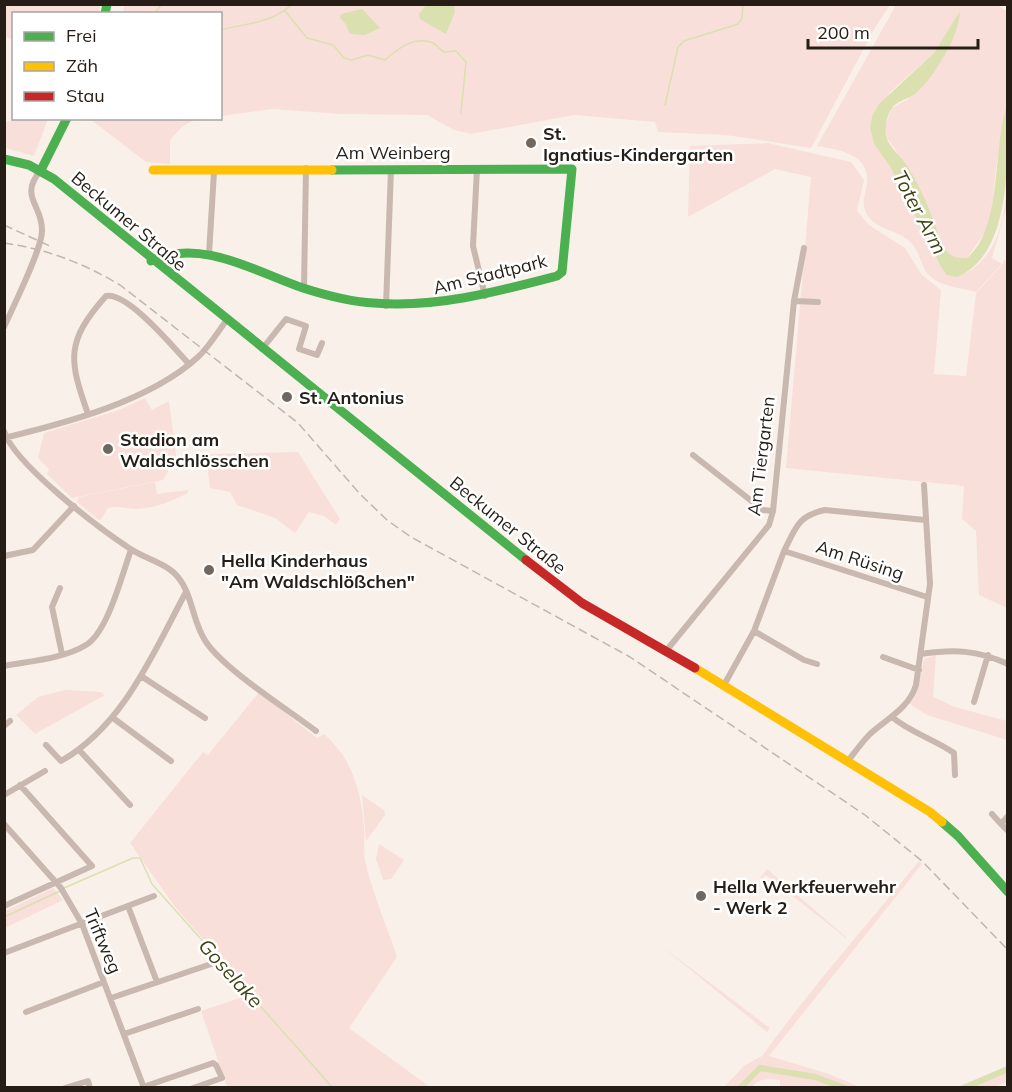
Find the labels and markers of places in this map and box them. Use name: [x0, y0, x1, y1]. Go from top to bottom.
place label: St. Ignatius-Kindergarten: [543, 122, 733, 166]
marker: St. Ignatius-Kindergarten: [524, 136, 538, 150]
place label: St. Antonius: [299, 386, 404, 409]
marker: St. Antonius: [280, 390, 294, 404]
place label: Stadion am Waldschlösschen: [120, 428, 269, 472]
marker: Stadion am Waldschlösschen: [101, 442, 115, 456]
place label: Hella Kinderhaus "Am Waldschlößchen": [221, 549, 415, 593]
marker: Hella Kinderhaus "Am Waldschlößchen": [202, 563, 216, 577]
place label: Hella Werkfeuerwehr - Werk 2: [713, 875, 897, 919]
marker: Hella Werkfeuerwehr - Werk 2: [694, 889, 708, 903]

